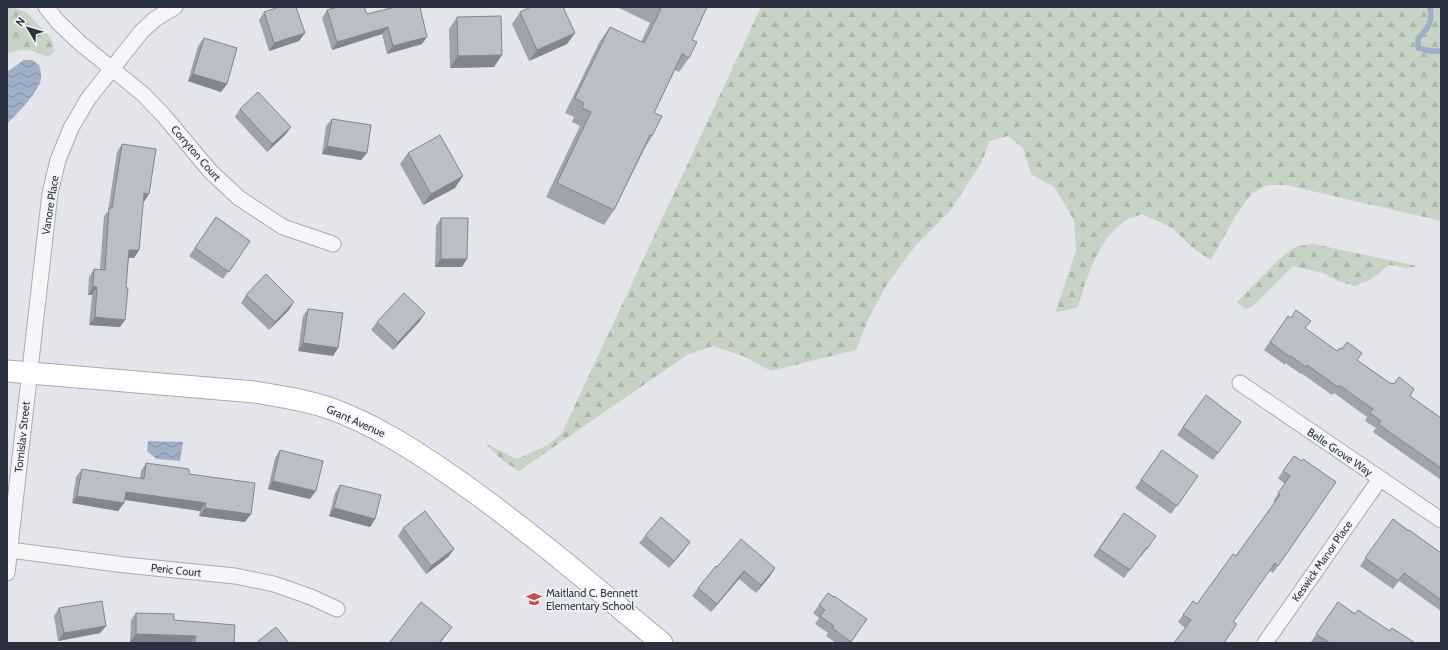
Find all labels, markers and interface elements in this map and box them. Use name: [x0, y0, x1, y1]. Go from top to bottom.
north arrow: [8, 8, 48, 48]
text: N: [12, 14, 28, 29]
street label: Corryton Court: [168, 122, 224, 184]
street label: Vanore Place: [38, 174, 62, 236]
street label: Tomislav Street: [11, 400, 33, 473]
street label: Grant Avenue: [324, 402, 388, 440]
street label: Belle Grove Way: [1305, 425, 1376, 479]
street label: Keswick Manor Place: [1289, 517, 1355, 604]
street label: Peric Court: [150, 560, 202, 580]
place label: Maitland C. Bennett Elementary School: [546, 586, 638, 613]
school or university icon: Maitland C. Bennett Elementary School: [525, 590, 543, 608]

